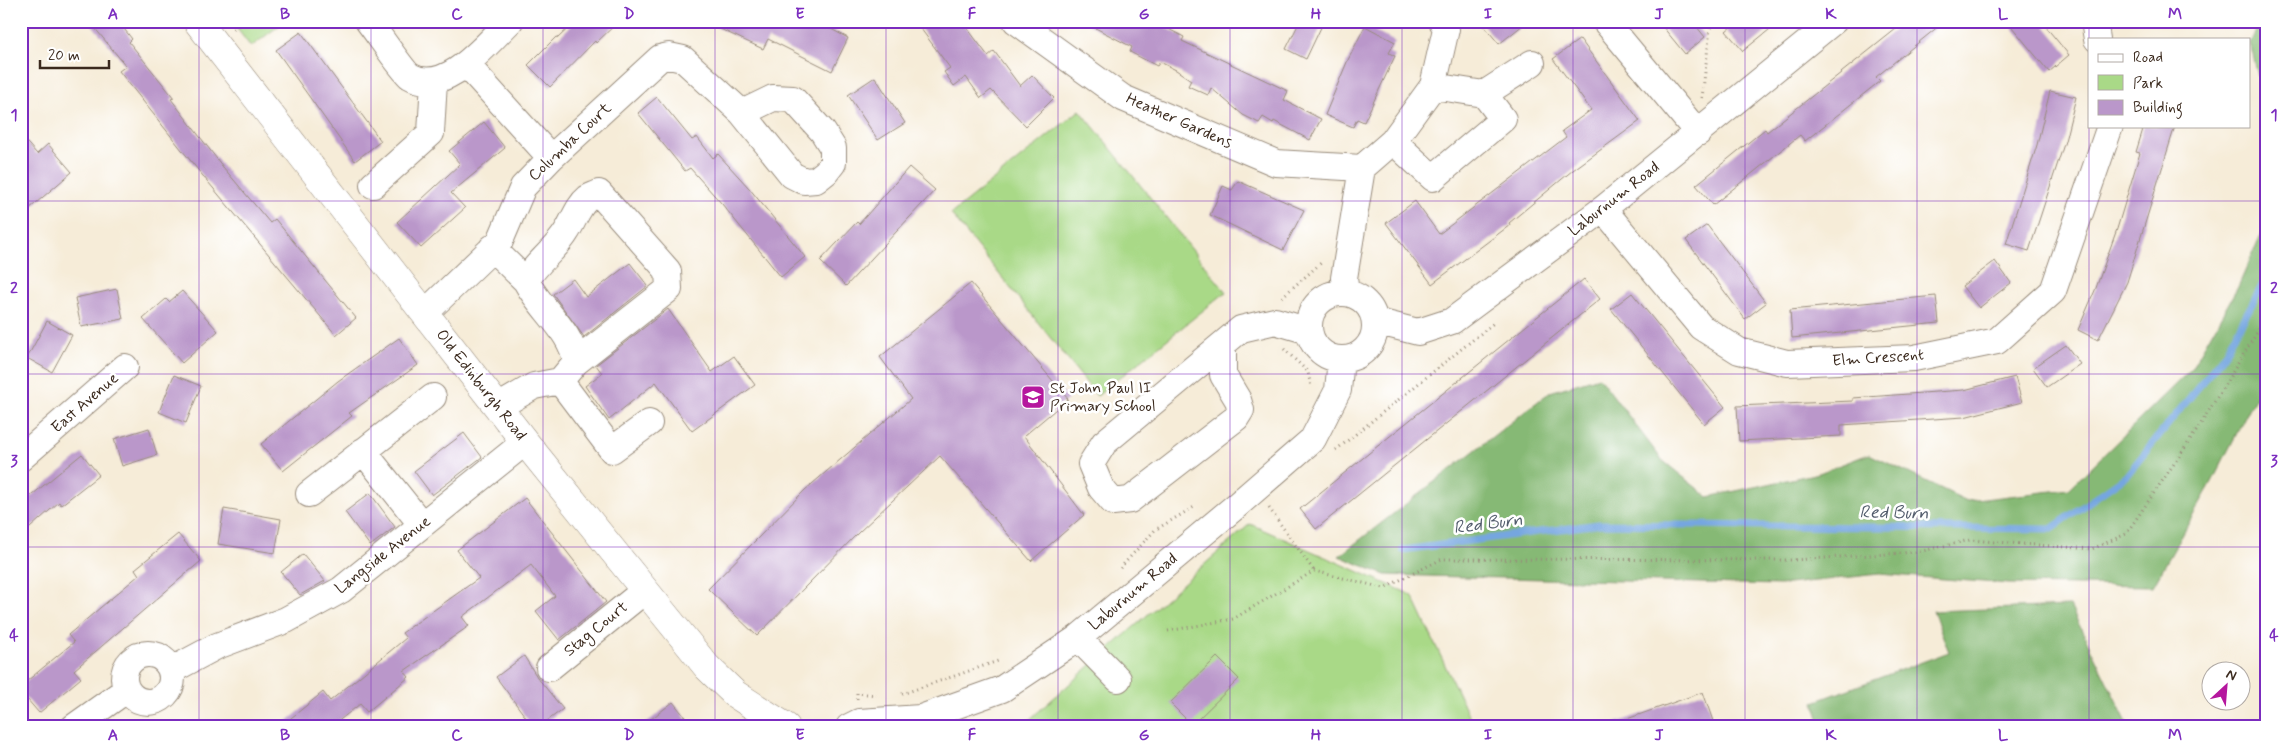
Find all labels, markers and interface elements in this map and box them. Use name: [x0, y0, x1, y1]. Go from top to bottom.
text: A: [108, 4, 118, 25]
text: B: [280, 4, 290, 25]
text: C: [451, 4, 463, 25]
text: D: [623, 4, 635, 25]
text: E: [795, 4, 805, 25]
text: F: [968, 4, 977, 25]
text: G: [1139, 4, 1150, 25]
text: H: [1311, 4, 1322, 25]
text: I: [1484, 4, 1493, 25]
text: J: [1654, 4, 1664, 25]
text: K: [1825, 4, 1837, 25]
text: L: [1998, 4, 2009, 25]
text: M: [2168, 4, 2182, 25]
scale bar: [40, 38, 109, 70]
legend: [2088, 38, 2250, 128]
text: 20 m: [48, 46, 80, 66]
text: Road: [2133, 48, 2163, 68]
text: Park: [2133, 74, 2163, 94]
street label: Heather Gardens: [1123, 88, 1235, 154]
street label: Columba Court: [524, 98, 616, 186]
text: Building: [2133, 98, 2183, 119]
text: 1: [10, 105, 18, 126]
text: 1: [2270, 105, 2278, 126]
street label: Laburnum Road: [1564, 157, 1664, 241]
text: 2: [10, 278, 18, 299]
text: 2: [2270, 278, 2278, 299]
street label: Old Edinburgh Road: [431, 325, 531, 445]
street label: Elm Crescent: [1831, 344, 1925, 372]
street label: East Avenue: [47, 368, 123, 438]
place label: St John Paul II Primary School: [1050, 378, 1156, 417]
school or university icon: St John Paul II Primary School: [1020, 384, 1046, 410]
text: 3: [10, 451, 18, 472]
text: 3: [2270, 451, 2278, 472]
water label: Red Burn: [1859, 500, 1929, 526]
water label: Red Burn: [1452, 508, 1524, 540]
street label: Langside Avenue: [331, 511, 436, 600]
street label: Laburnum Road: [1084, 549, 1182, 635]
street label: Stag Court: [560, 596, 633, 662]
text: 4: [9, 625, 19, 646]
text: 4: [2269, 625, 2279, 646]
north arrow: [2200, 660, 2250, 710]
text: N: [2223, 665, 2239, 685]
text: A: [108, 725, 118, 746]
text: B: [280, 725, 290, 746]
text: C: [451, 725, 463, 746]
text: D: [623, 725, 635, 746]
text: E: [795, 725, 805, 746]
text: F: [968, 725, 977, 746]
text: G: [1139, 725, 1150, 746]
text: H: [1311, 725, 1322, 746]
text: I: [1484, 725, 1493, 746]
text: J: [1654, 725, 1664, 746]
text: K: [1825, 725, 1837, 746]
text: L: [1998, 725, 2009, 746]
text: M: [2168, 725, 2182, 746]

